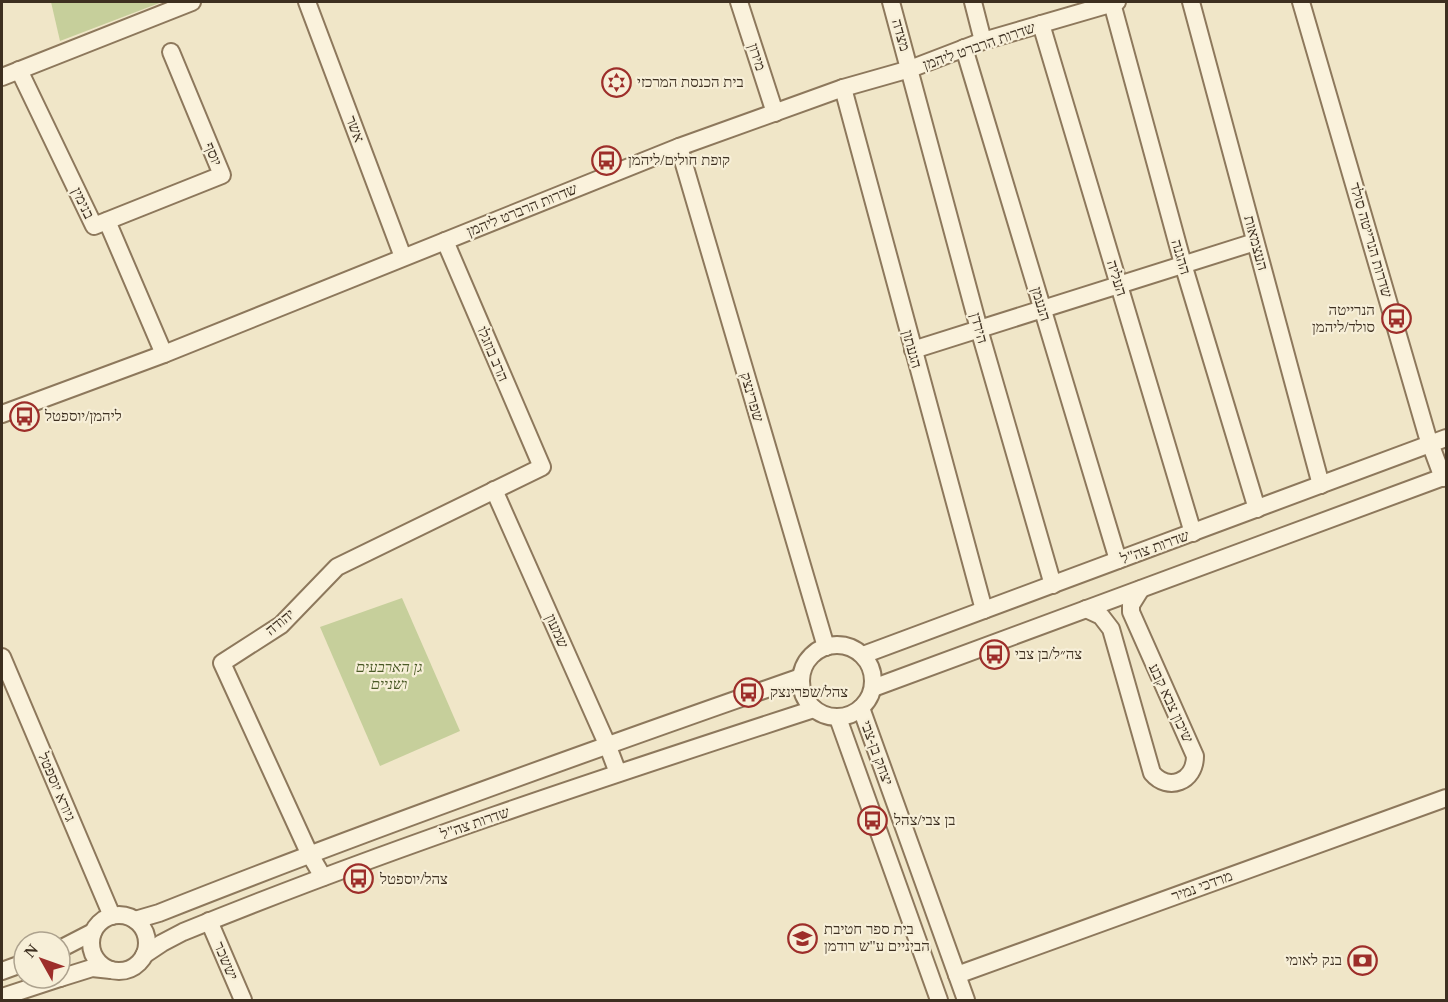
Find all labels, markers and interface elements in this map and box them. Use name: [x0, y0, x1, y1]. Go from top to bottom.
street label: מצדה: [889, 17, 913, 53]
street label: שדרות הרברט ליהמן: [921, 19, 1038, 73]
street label: מירון: [745, 41, 769, 73]
synagogue icon: בית הכנסת המרכזי: [600, 66, 632, 98]
place label: בית הכנסת המרכזי: [637, 74, 744, 90]
street label: אשר: [343, 114, 367, 144]
street label: יוסף: [201, 140, 225, 168]
bus stop icon: קופת חולים/ליהמן: [591, 144, 623, 176]
place label: קופת חולים/ליהמן: [628, 152, 730, 168]
street label: שדרות הרברט ליהמן: [464, 180, 580, 239]
street label: שדרות הנרייטה סולד: [1347, 181, 1395, 300]
street label: בנימין: [69, 185, 97, 221]
street label: העצמאות: [1241, 214, 1271, 272]
street label: ההגנה: [1168, 238, 1194, 276]
street label: העליה: [1104, 258, 1130, 298]
street label: הנעמן: [1028, 285, 1054, 323]
place label: הנרייטה סולד/ליהמן: [1312, 302, 1375, 335]
bus stop icon: הנרייטה סולד/ליהמן: [1380, 303, 1412, 335]
street label: הירדן: [967, 311, 991, 345]
street label: הרב בוזגלו: [474, 324, 512, 384]
street label: הגעתון: [899, 328, 925, 370]
street label: שפרינצק: [737, 371, 767, 424]
bus stop icon: ליהמן/יוספטל: [8, 400, 40, 432]
place label: ליהמן/יוספטל: [44, 408, 122, 424]
street label: שדרות צה"ל: [1118, 527, 1192, 567]
street label: יהודה: [262, 606, 298, 638]
street label: שמעון: [542, 611, 572, 651]
bus stop icon: צה״ל/בן צבי: [978, 638, 1010, 670]
place label: צה״ל/בן צבי: [1015, 646, 1082, 662]
park label: גן הארבעים ושניים: [356, 659, 422, 692]
street label: שיכון צבא קבע: [1146, 661, 1196, 745]
bus stop icon: צהל/שפרינצק: [733, 676, 765, 708]
place label: צהל/שפרינצק: [770, 684, 848, 700]
street label: יצחק בן-צבי: [858, 719, 896, 788]
street label: גיורא יוספטל: [35, 749, 79, 824]
street label: שדרות צה"ל: [438, 804, 512, 843]
bus stop icon: בן צבי/צהל: [857, 804, 889, 836]
place label: בן צבי/צהל: [893, 812, 956, 828]
bus stop icon: צהל/יוספטל: [343, 863, 375, 895]
street label: מרדכי נמיר: [1169, 868, 1235, 904]
place label: צהל/יוספטל: [379, 871, 448, 887]
place label: בית ספר חטיבת הביניים ע"ש רודמן: [824, 921, 930, 954]
school or university icon: בית ספר חטיבת הביניים ע"ש רודמן: [787, 922, 819, 954]
north arrow: [12, 930, 72, 990]
text: N: [21, 940, 41, 961]
street label: יששכר: [211, 940, 241, 983]
bank icon: בנק לאומי: [1347, 944, 1379, 976]
place label: בנק לאומי: [1285, 952, 1342, 968]

